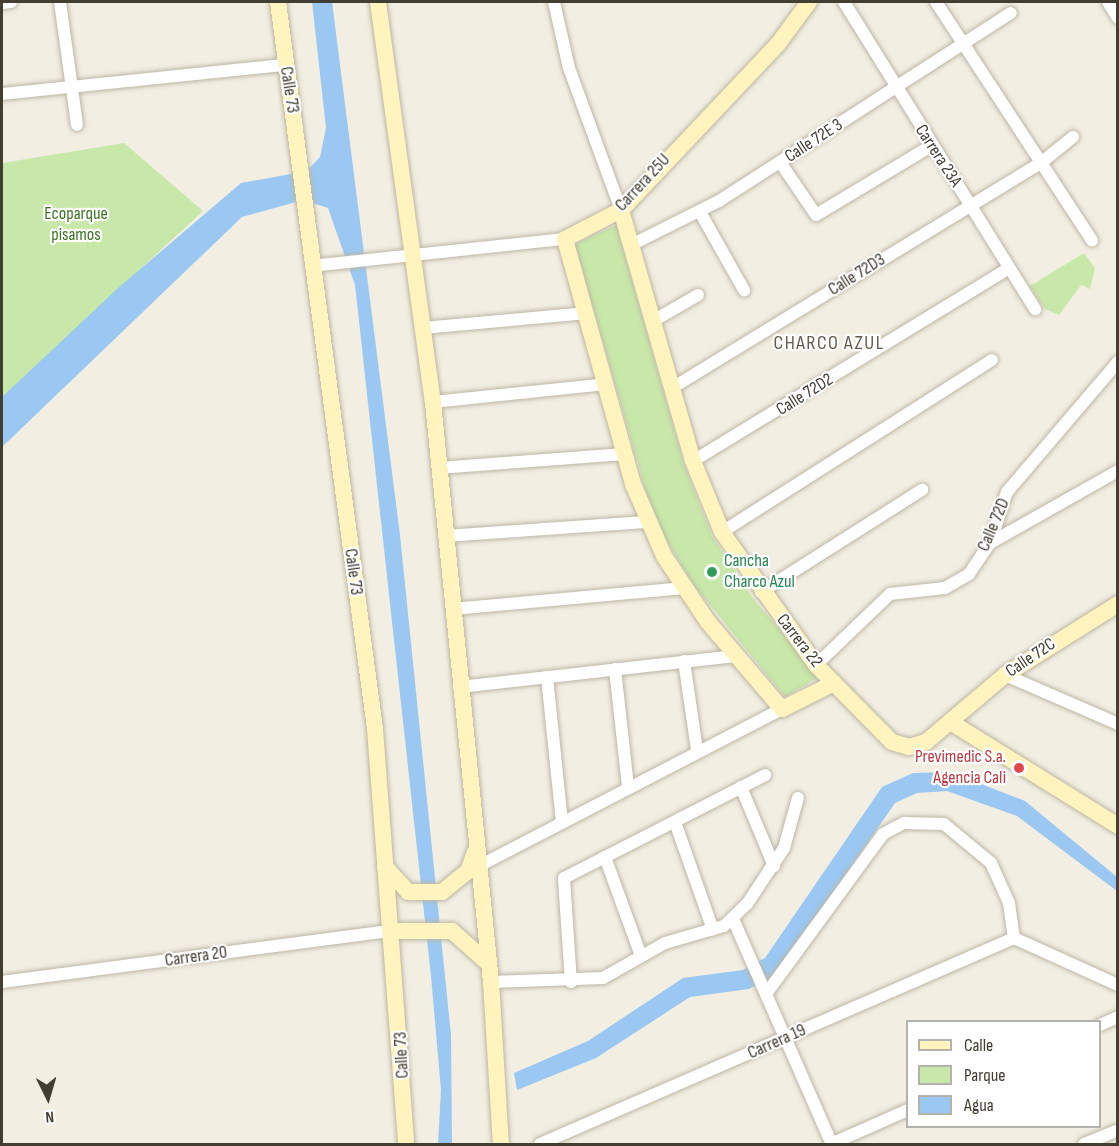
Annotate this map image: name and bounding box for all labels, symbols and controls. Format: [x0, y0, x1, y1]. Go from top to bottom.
street label: Calle 73 [275, 65, 303, 115]
street label: Calle 72E 3 [781, 114, 847, 168]
street label: Carrera 23A [910, 121, 966, 191]
street label: Carrera 25U [611, 150, 675, 216]
park label: Ecoparque pisamos [44, 204, 108, 246]
street label: Calle 72D3 [825, 249, 889, 301]
district label: CHARCO AZUL [773, 331, 885, 355]
street label: Calle 72D2 [773, 369, 837, 421]
street label: Calle 72D [973, 495, 1015, 555]
street label: Calle 73 [339, 547, 367, 597]
place label: Cancha Charco Azul [724, 551, 795, 594]
marker: Cancha Charco Azul [705, 565, 719, 579]
street label: Carrera 22 [771, 610, 827, 672]
street label: Calle 72C [1002, 634, 1060, 682]
place label: Previmedic S.a. Agencia Cali [915, 747, 1006, 789]
marker: Previmedic S.a. Agencia Cali [1010, 759, 1028, 777]
street label: Carrera 20 [163, 942, 229, 972]
street label: Carrera 19 [744, 1020, 810, 1064]
legend [906, 1020, 1101, 1128]
street label: Calle 73 [390, 1031, 414, 1079]
text: Calle [964, 1035, 993, 1056]
text: Parque [964, 1065, 1005, 1086]
north arrow [18, 1068, 78, 1128]
text: Agua [964, 1095, 994, 1116]
text: N [45, 1107, 55, 1126]

